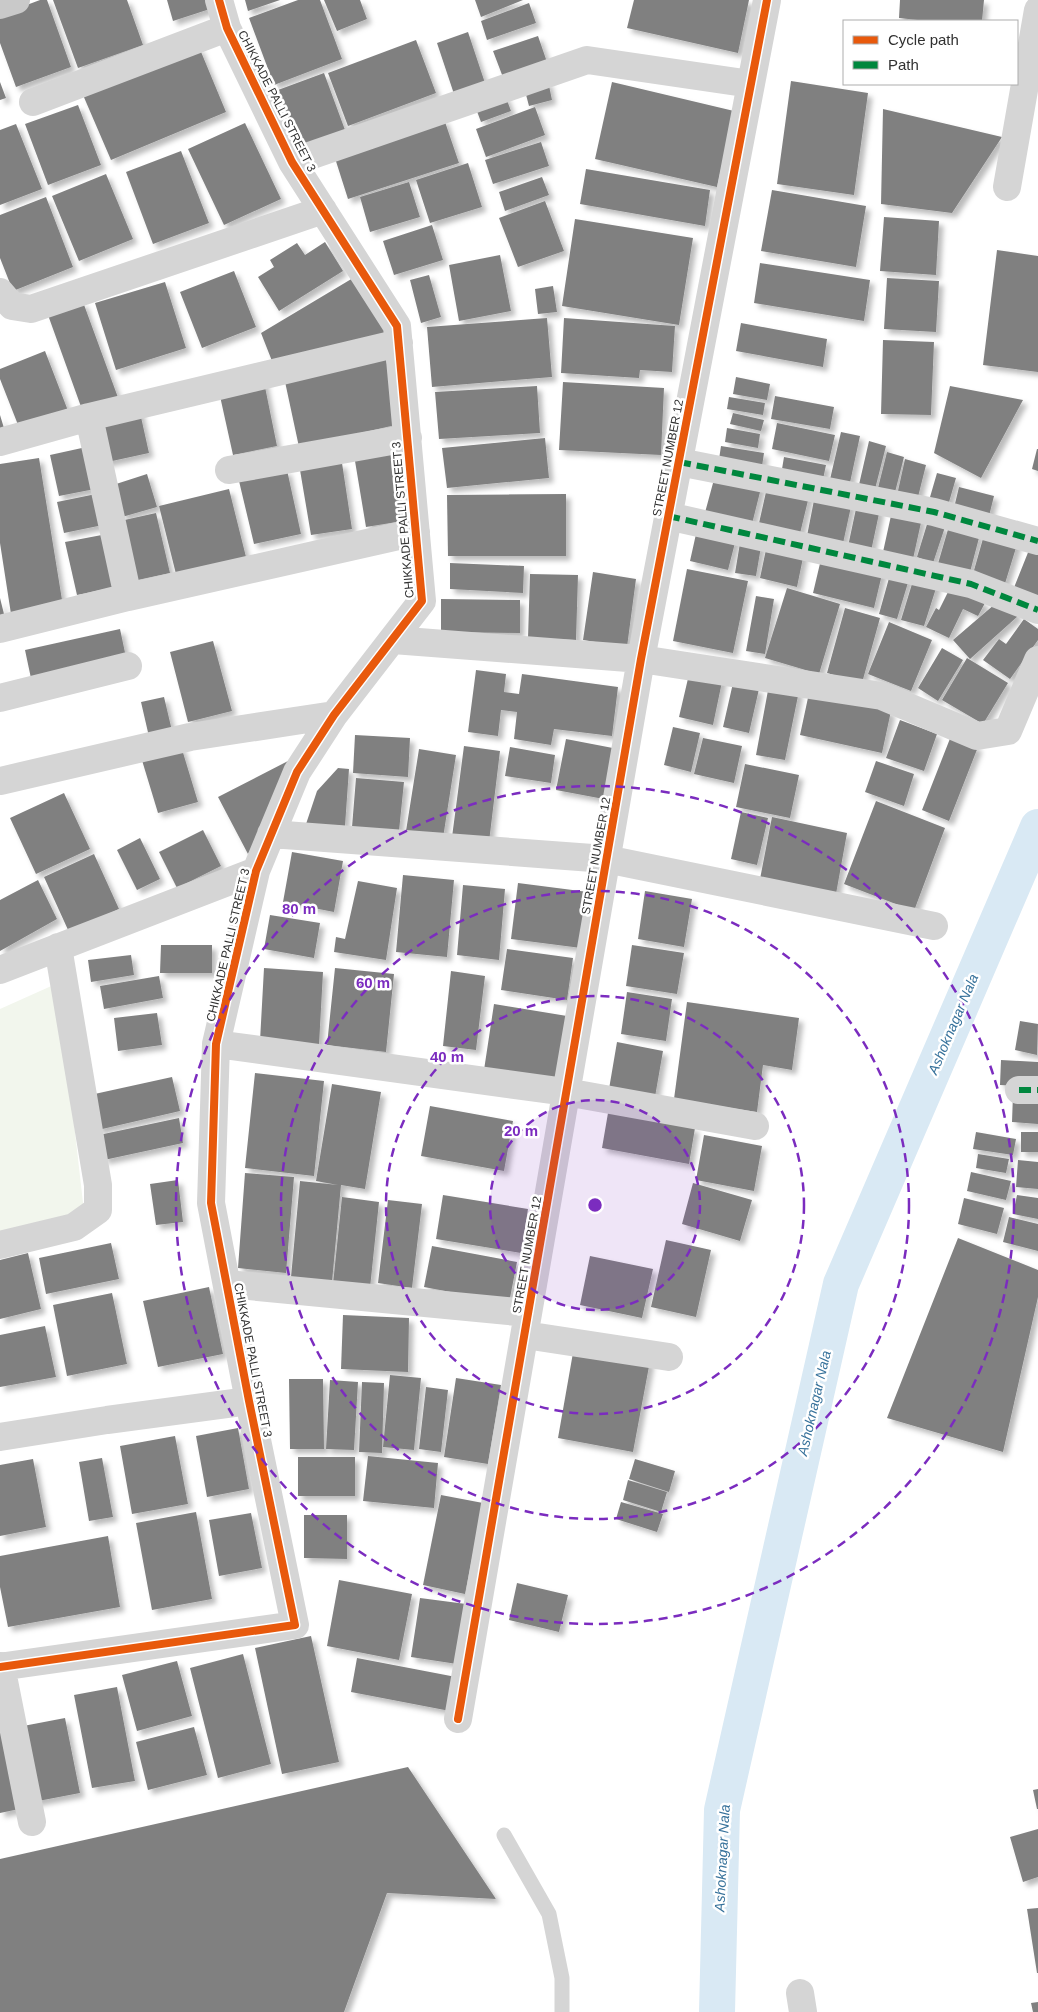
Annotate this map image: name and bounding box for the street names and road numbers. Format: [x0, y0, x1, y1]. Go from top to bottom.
street label: CHIKKADE PALLI STREET 3 [235, 28, 319, 174]
street label: STREET NUMBER 12 [650, 398, 686, 518]
street label: CHIKKADE PALLI STREET 3 [389, 441, 417, 599]
street label: STREET NUMBER 12 [579, 796, 613, 916]
street label: CHIKKADE PALLI STREET 3 [204, 867, 253, 1023]
street label: STREET NUMBER 12 [510, 1195, 544, 1315]
street label: CHIKKADE PALLI STREET 3 [231, 1282, 275, 1439]

